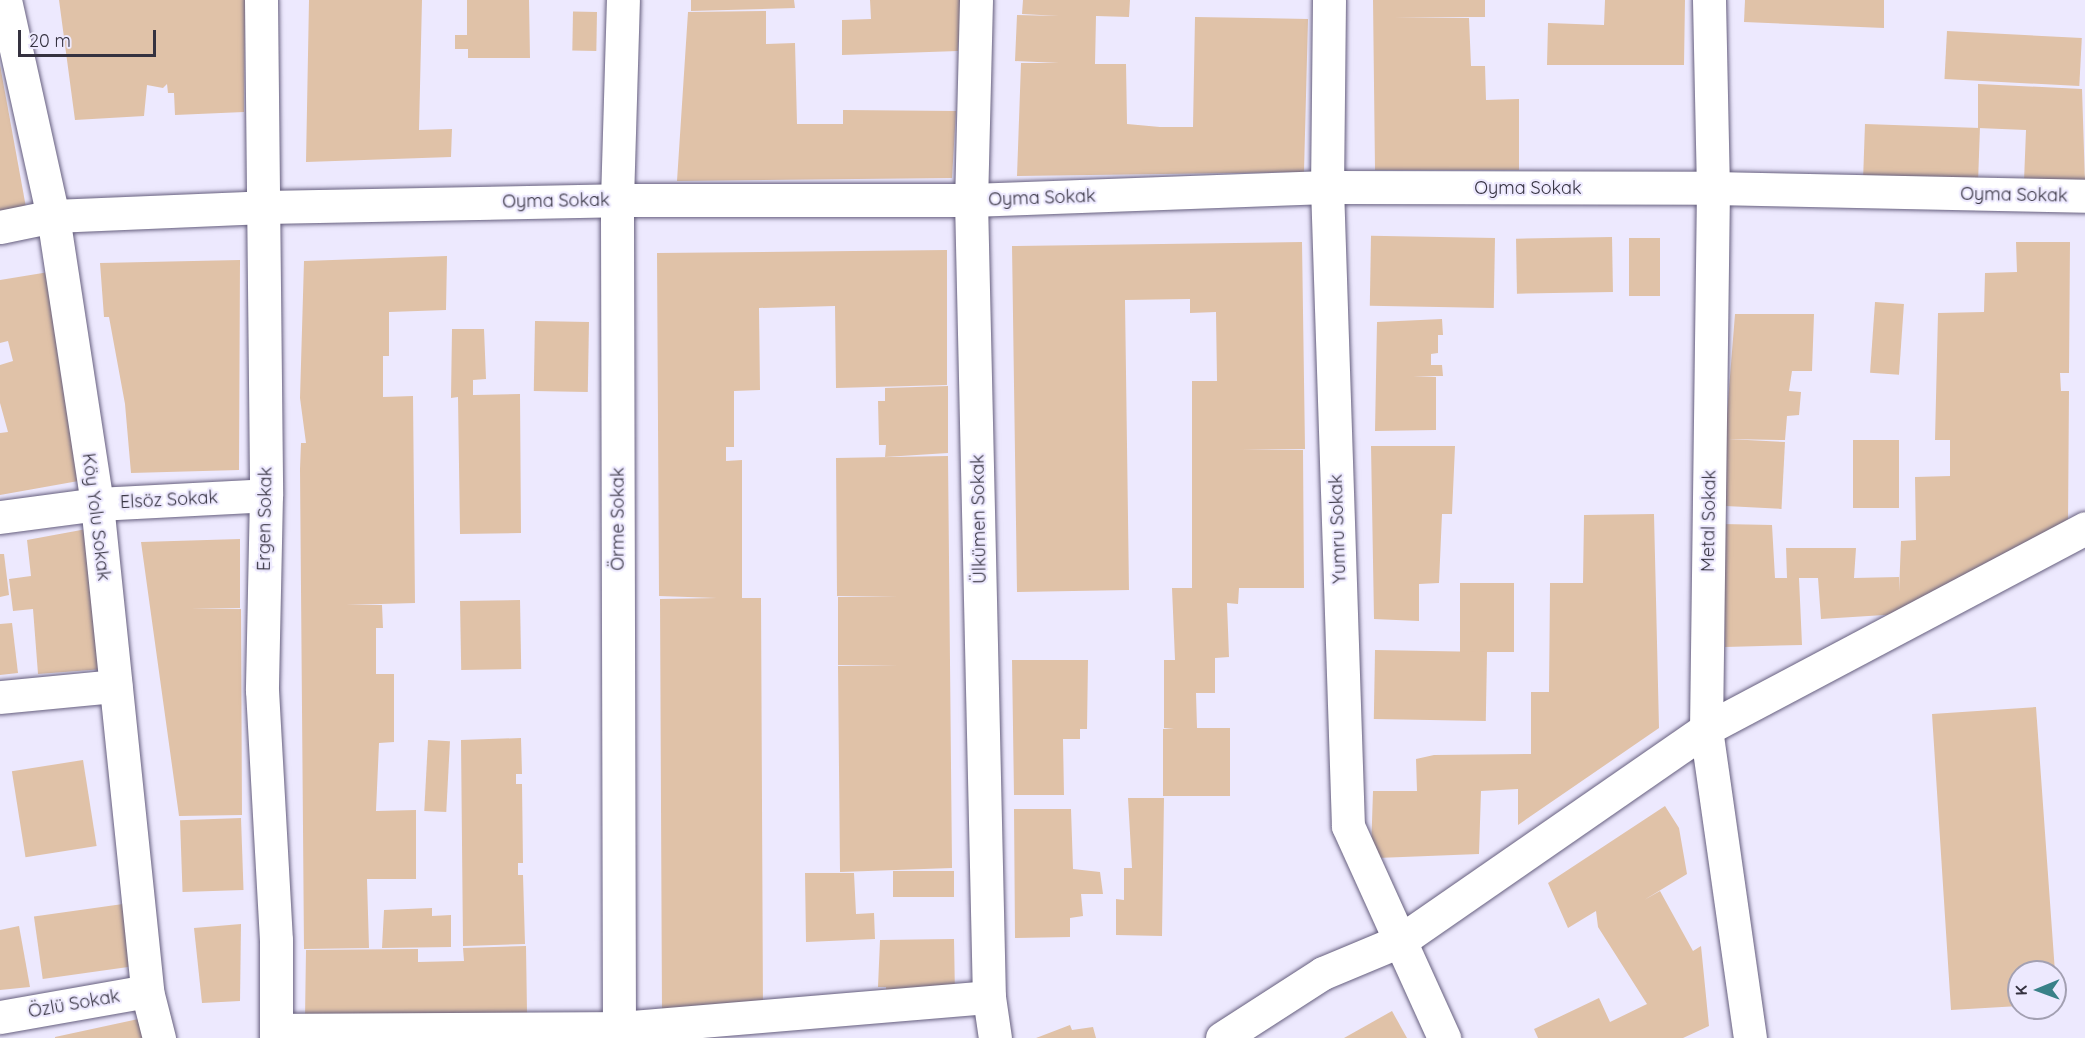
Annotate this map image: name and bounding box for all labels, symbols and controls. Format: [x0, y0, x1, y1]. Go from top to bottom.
scale bar [21, 18, 159, 56]
text: 20 m [29, 29, 71, 52]
street label: Oyma Sokak [1474, 177, 1582, 199]
street label: Oyma Sokak [1960, 183, 2068, 207]
street label: Oyma Sokak [988, 185, 1096, 211]
street label: Oyma Sokak [502, 189, 610, 213]
street label: Köy Yolu Sokak [77, 452, 115, 582]
street label: Ülkümen Sokak [967, 454, 991, 584]
street label: Ergen Sokak [253, 467, 277, 571]
street label: Örme Sokak [607, 467, 629, 571]
street label: Metal Sokak [1697, 470, 1721, 572]
street label: Yumru Sokak [1325, 474, 1351, 584]
street label: Elsöz Sokak [119, 487, 219, 513]
north arrow [2007, 960, 2067, 1020]
street label: Özlü Sokak [26, 985, 122, 1023]
text: K [2011, 985, 2031, 996]

